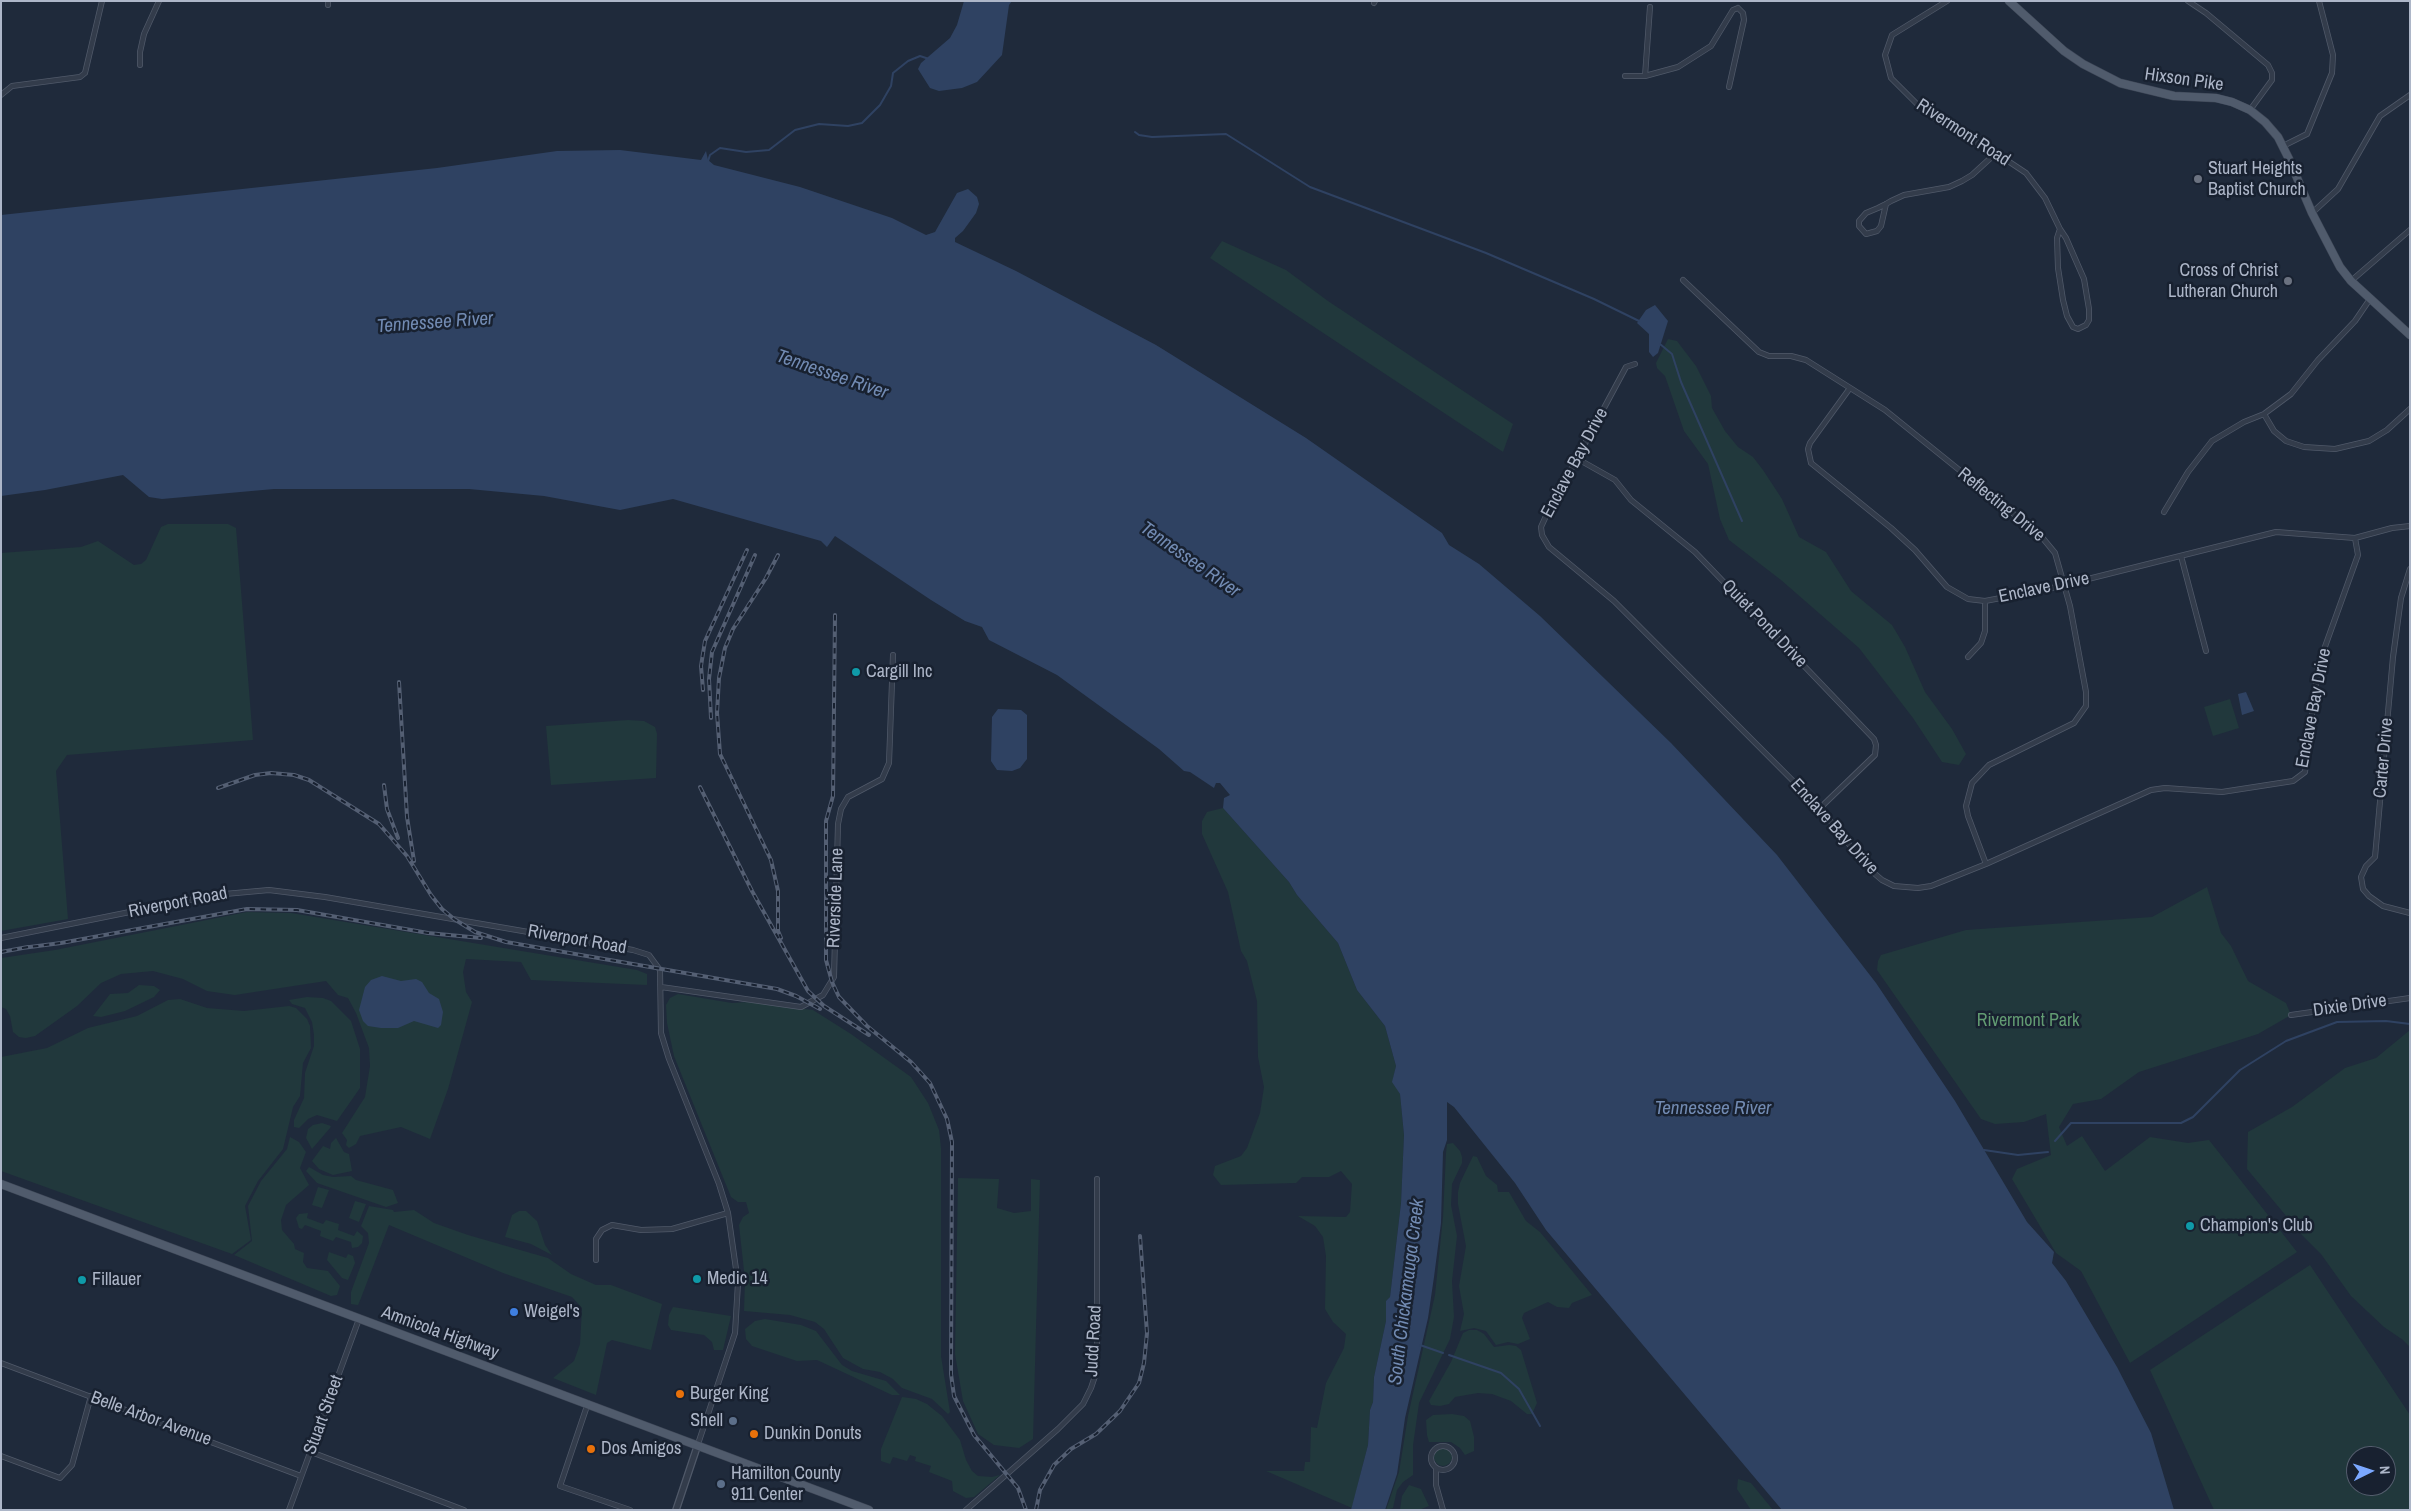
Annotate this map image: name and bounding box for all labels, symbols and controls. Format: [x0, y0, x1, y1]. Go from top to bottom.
street label: Hixson Pike [2143, 64, 2225, 96]
street label: Rivermont Road [1912, 95, 2014, 171]
place label: Stuart Heights Baptist Church [2208, 158, 2306, 200]
marker: Stuart Heights Baptist Church [2192, 173, 2204, 185]
place label: Cross of Christ Lutheran Church [2168, 260, 2278, 302]
marker: Cross of Christ Lutheran Church [2282, 275, 2294, 287]
water label: Tennessee River [376, 308, 494, 338]
water label: Tennessee River [773, 345, 891, 405]
street label: Enclave Bay Drive [1537, 404, 1613, 522]
street label: Reflecting Drive [1953, 463, 2049, 547]
water label: Tennessee River [1136, 517, 1244, 603]
street label: Enclave Drive [1997, 568, 2091, 608]
street label: Quiet Pond Drive [1717, 575, 1811, 673]
street label: Enclave Bay Drive [2292, 646, 2336, 770]
place label: Cargill Inc [866, 661, 932, 683]
marker: Cargill Inc [850, 666, 862, 678]
street label: Carter Drive [2370, 717, 2398, 799]
street label: Enclave Bay Drive [1785, 775, 1883, 879]
street label: Riverside Lane [823, 848, 849, 948]
street label: Riverport Road [127, 883, 229, 923]
street label: Riverport Road [526, 921, 628, 959]
street label: Dixie Drive [2312, 990, 2388, 1022]
park label: Rivermont Park [1977, 1010, 2079, 1032]
water label: Tennessee River [1655, 1098, 1771, 1120]
water label: South Chickamauga Creek [1384, 1198, 1430, 1386]
place label: Champion's Club [2200, 1215, 2313, 1237]
marker: Champion's Club [2184, 1220, 2196, 1232]
place label: Medic 14 [707, 1268, 768, 1290]
place label: Fillauer [92, 1269, 141, 1291]
marker: Medic 14 [691, 1273, 703, 1285]
marker: Fillauer [76, 1274, 88, 1286]
place label: Weigel's [524, 1301, 580, 1323]
street label: Amnicola Highway [378, 1302, 502, 1364]
street label: Judd Road [1081, 1305, 1107, 1377]
marker: Weigel's [508, 1306, 520, 1318]
street label: Stuart Street [300, 1372, 348, 1458]
place label: Burger King [690, 1383, 769, 1405]
street label: Belle Arbor Avenue [88, 1387, 214, 1451]
marker: Burger King [674, 1388, 686, 1400]
place label: Shell [690, 1410, 723, 1432]
marker: Shell [727, 1415, 739, 1427]
place label: Dunkin Donuts [764, 1423, 862, 1445]
marker: Dunkin Donuts [748, 1428, 760, 1440]
place label: Dos Amigos [601, 1438, 681, 1460]
marker: Dos Amigos [585, 1443, 597, 1455]
north arrow [2346, 1446, 2396, 1496]
place label: Hamilton County 911 Center [731, 1463, 841, 1506]
text: N [2376, 1465, 2394, 1475]
marker: Hamilton County 911 Center [715, 1478, 727, 1490]

